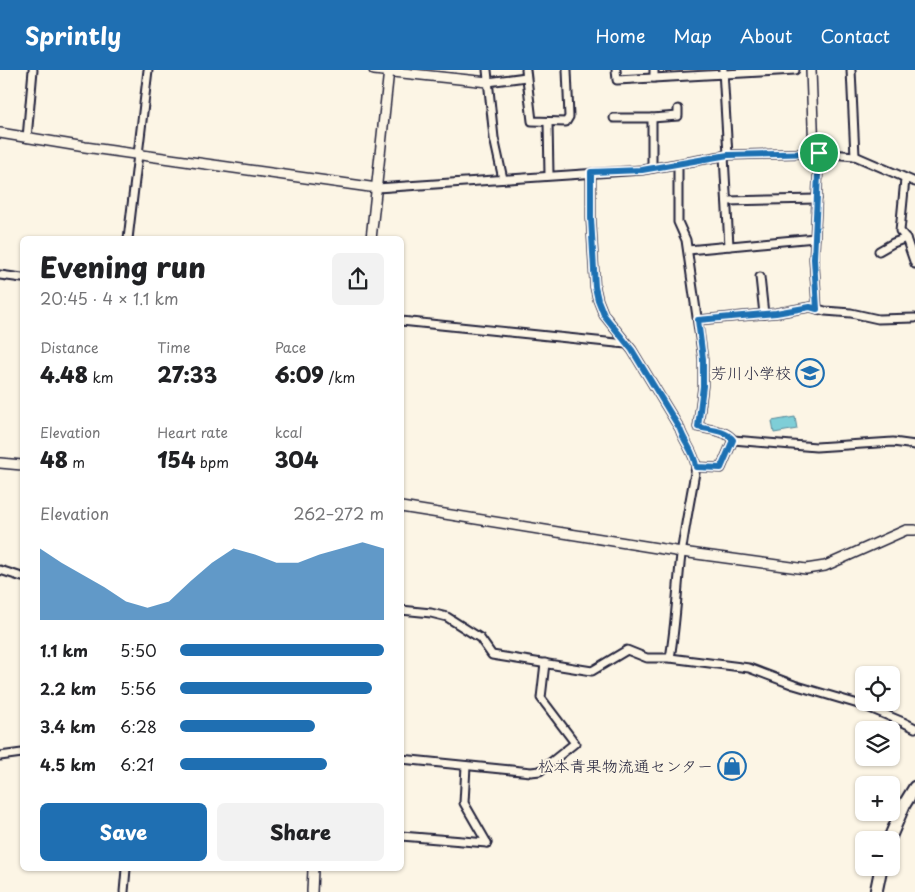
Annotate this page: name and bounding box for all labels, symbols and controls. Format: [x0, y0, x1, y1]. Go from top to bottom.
text: Sprintly [25, 17, 121, 53]
text: Home [595, 22, 645, 49]
text: Map [673, 22, 712, 49]
text: About [740, 22, 792, 49]
text: Contact [820, 22, 890, 49]
pin [798, 132, 840, 174]
icon: arrive [805, 139, 833, 167]
text: Evening run [40, 245, 206, 288]
button: share [332, 253, 384, 305]
text: 20:45 · 4 × 1.1 km [40, 286, 179, 310]
text: Distance [40, 337, 99, 358]
text: Time [157, 337, 190, 358]
text: Pace [275, 337, 306, 358]
text: 4.48 [40, 358, 88, 390]
text: 27:33 [157, 358, 217, 390]
text: 6:09 [275, 358, 324, 390]
school or university icon: 芳川小学校 [795, 358, 825, 388]
place label: 芳川小学校 [711, 360, 791, 384]
text: km [88, 367, 113, 388]
text: /km [324, 367, 355, 388]
text: Elevation [40, 422, 100, 443]
text: Heart rate [157, 422, 228, 443]
text: kcal [275, 422, 303, 443]
text: 48 [40, 443, 68, 475]
text: 154 [157, 443, 195, 475]
text: 304 [275, 443, 318, 475]
text: m [68, 452, 85, 473]
text: bpm [195, 452, 229, 473]
text: Elevation [40, 501, 109, 525]
text: 262–272 m [293, 501, 384, 525]
text: 1.1 km [40, 638, 88, 662]
text: 5:50 [120, 638, 157, 662]
map controls [855, 666, 900, 876]
button: locate [855, 666, 900, 711]
text: 2.2 km [40, 676, 96, 700]
text: 5:56 [120, 676, 156, 700]
text: 3.4 km [40, 714, 96, 738]
text: 6:28 [120, 714, 157, 738]
button: layers [855, 721, 900, 766]
shop icon: 松本青果物流通センター [717, 751, 747, 781]
text: 4.5 km [40, 752, 96, 776]
text: 6:21 [120, 752, 154, 776]
place label: 松本青果物流通センター [538, 753, 713, 777]
button: + [855, 776, 900, 821]
button: Save [40, 803, 207, 861]
button: Share [217, 803, 384, 861]
button: − [855, 831, 900, 876]

